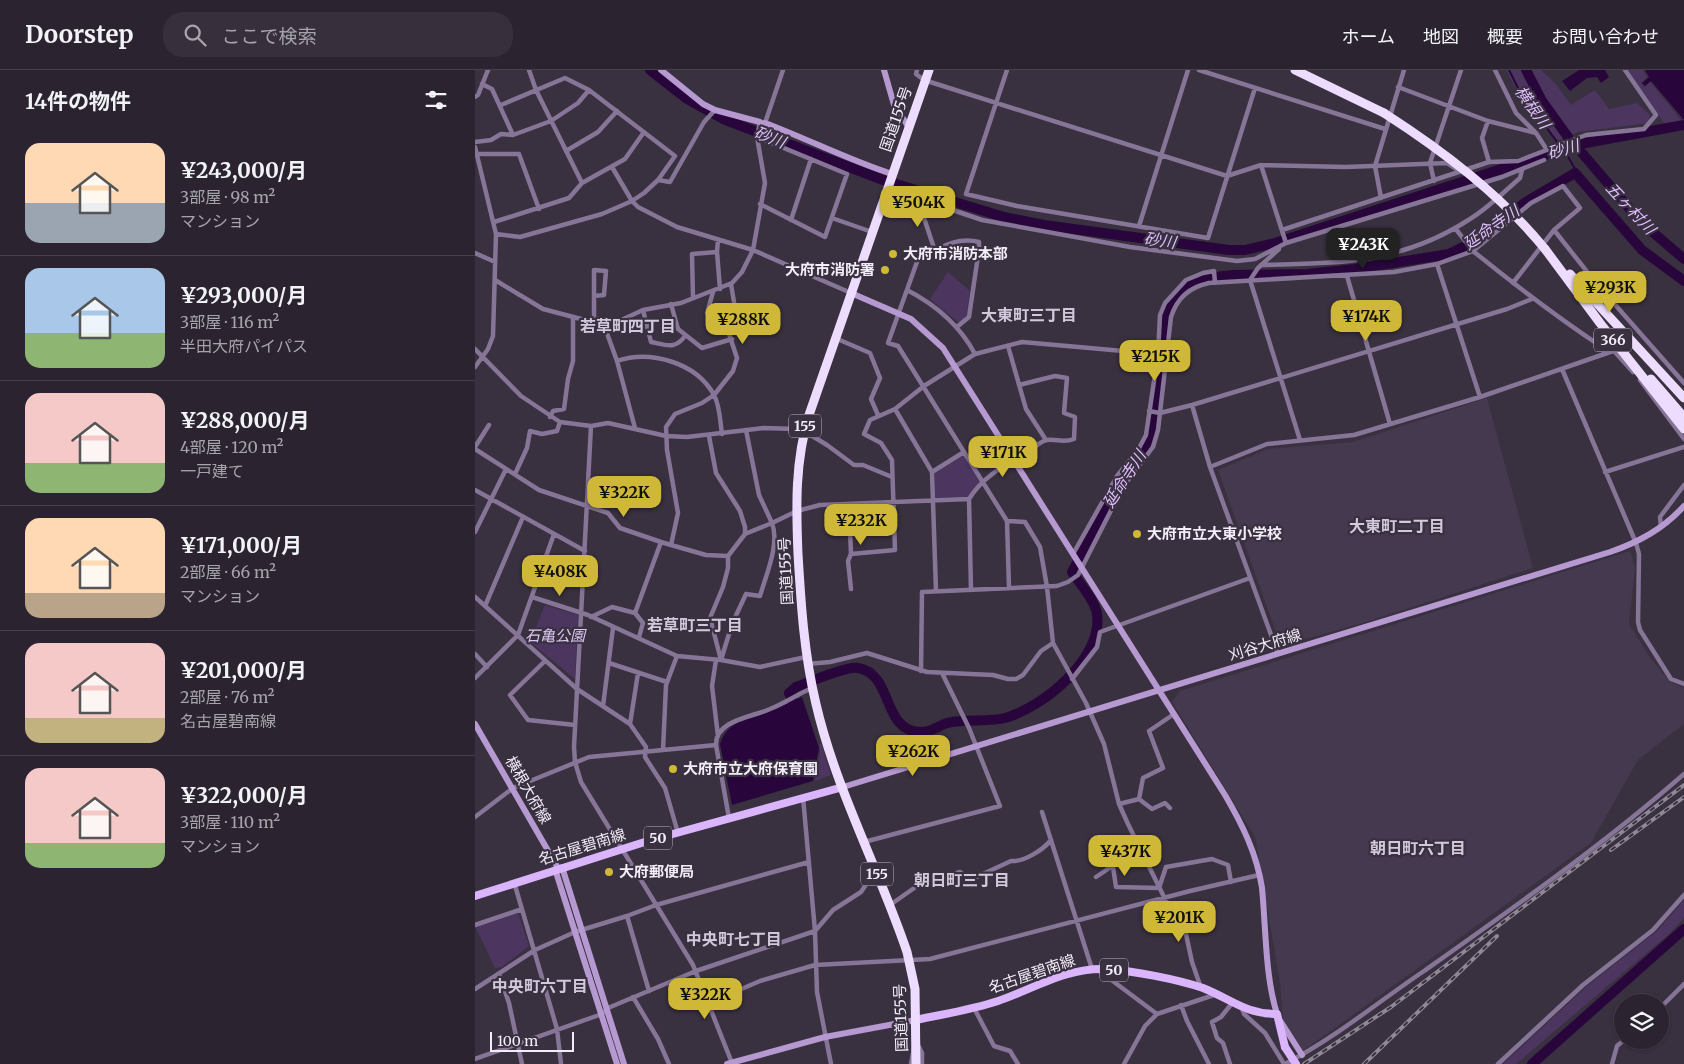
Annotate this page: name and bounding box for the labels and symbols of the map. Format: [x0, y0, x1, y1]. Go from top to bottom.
water label: 横根川 [1511, 82, 1556, 134]
street label: 国道155号 [875, 84, 916, 154]
water label: 砂川 [751, 122, 790, 153]
water label: 砂川 [1545, 134, 1583, 163]
water label: 五ヶ村川 [1602, 178, 1661, 240]
pin: ¥504K [883, 186, 953, 228]
water label: 延命寺川 [1459, 199, 1525, 254]
water label: 砂川 [1143, 228, 1179, 252]
pin: ¥243K [1328, 228, 1398, 270]
place label: 大府市消防本部 [903, 244, 1008, 263]
marker: 大府市消防本部 [887, 248, 899, 260]
place label: 大府市消防署 [785, 260, 875, 279]
marker: 大府市消防署 [879, 264, 891, 276]
pin: ¥293K [1575, 270, 1645, 313]
pin: ¥174K [1331, 300, 1401, 342]
pin: ¥288K [708, 302, 778, 345]
district label: 大東町三丁目 [981, 305, 1077, 325]
district label: 若草町四丁目 [580, 316, 676, 336]
road number: 366 [1594, 328, 1632, 352]
pin: ¥215K [1120, 340, 1190, 382]
road number: 155 [789, 414, 821, 438]
pin: ¥171K [968, 436, 1038, 478]
water label: 延命寺川 [1098, 445, 1151, 511]
pin: ¥322K [589, 476, 659, 518]
pin: ¥232K [826, 504, 896, 546]
district label: 大東町二丁目 [1349, 516, 1445, 536]
place label: 大府市立大東小学校 [1147, 524, 1282, 543]
marker: 大府市立大東小学校 [1131, 528, 1143, 540]
street label: 国道155号 [774, 537, 797, 605]
pin: ¥408K [525, 554, 595, 597]
district label: 若草町三丁目 [647, 615, 743, 635]
street label: 刈谷大府線 [1226, 624, 1304, 665]
park label: 石亀公園 [525, 626, 587, 645]
pin: ¥262K [878, 734, 948, 777]
street label: 横根大府線 [501, 753, 555, 827]
place label: 大府市立大府保育園 [683, 759, 818, 778]
marker: 大府市立大府保育園 [667, 763, 679, 775]
street label: 名古屋碧南線 [536, 824, 628, 869]
road number: 50 [644, 826, 672, 850]
pin: ¥437K [1090, 834, 1160, 877]
district label: 朝日町六丁目 [1370, 838, 1466, 858]
place label: 大府郵便局 [619, 862, 694, 881]
road number: 155 [861, 862, 893, 886]
marker: 大府郵便局 [603, 866, 615, 878]
district label: 朝日町三丁目 [914, 870, 1010, 890]
pin: ¥201K [1144, 900, 1214, 943]
district label: 中央町七丁目 [686, 929, 782, 949]
street label: 名古屋碧南線 [986, 950, 1077, 997]
road number: 50 [1100, 958, 1128, 982]
district label: 中央町六丁目 [492, 976, 588, 996]
pin: ¥322K [670, 978, 740, 1020]
street label: 国道155号 [890, 984, 911, 1052]
scale bar [490, 1029, 574, 1052]

